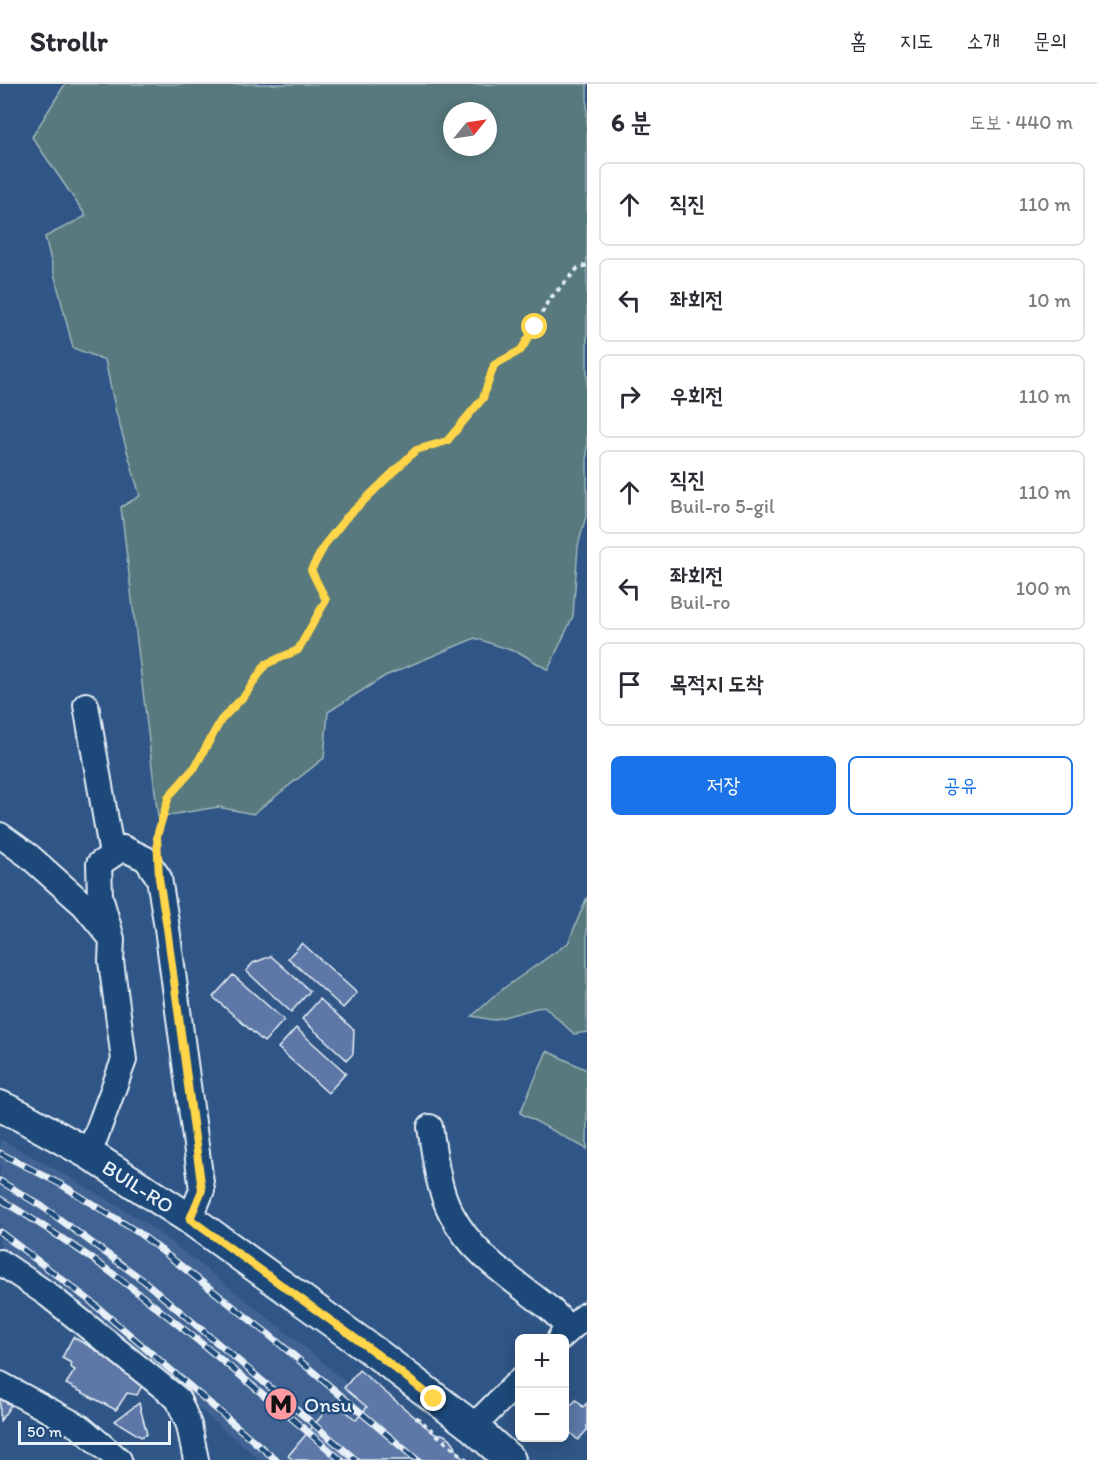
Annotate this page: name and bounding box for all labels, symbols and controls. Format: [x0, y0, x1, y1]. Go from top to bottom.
text: Strollr [30, 24, 108, 58]
text: 홈 [850, 28, 867, 53]
text: 지도 [900, 28, 933, 53]
text: 소개 [966, 28, 1000, 53]
text: 문의 [1033, 28, 1067, 53]
north arrow [443, 102, 497, 156]
text: 6 분 [611, 106, 652, 138]
text: 도보 · 440 m [969, 110, 1073, 134]
icon: ahead [613, 188, 646, 221]
text: 직진 [670, 190, 705, 217]
text: 110 m [1019, 192, 1071, 216]
icon: left [613, 284, 646, 317]
text: 좌회전 [670, 286, 723, 313]
text: 10 m [1028, 288, 1071, 312]
route start [521, 313, 547, 339]
icon: right [613, 380, 646, 413]
text: 우회전 [670, 382, 723, 409]
text: 110 m [1019, 384, 1071, 408]
text: 직진 [670, 466, 705, 493]
icon: ahead [613, 476, 646, 509]
text: 110 m [1019, 480, 1071, 504]
text: Buil-ro 5-gil [670, 494, 775, 518]
text: 좌회전 [670, 562, 723, 589]
icon: left [613, 572, 646, 605]
text: 100 m [1016, 576, 1071, 600]
text: Buil-ro [670, 590, 730, 614]
icon: arrive [613, 668, 646, 701]
text: 목적지 도착 [670, 670, 763, 697]
button: 저장 [611, 756, 836, 815]
button: 공유 [848, 756, 1073, 815]
street label: BUIL-RO [98, 1154, 179, 1218]
map controls [515, 1334, 569, 1442]
button: + [515, 1334, 569, 1388]
route end [420, 1385, 446, 1411]
metro station icon: Onsu [263, 1386, 299, 1422]
button: − [515, 1388, 569, 1442]
place label: Onsu [304, 1392, 352, 1417]
scale bar [18, 1418, 171, 1446]
text: 50 m [27, 1422, 62, 1441]

